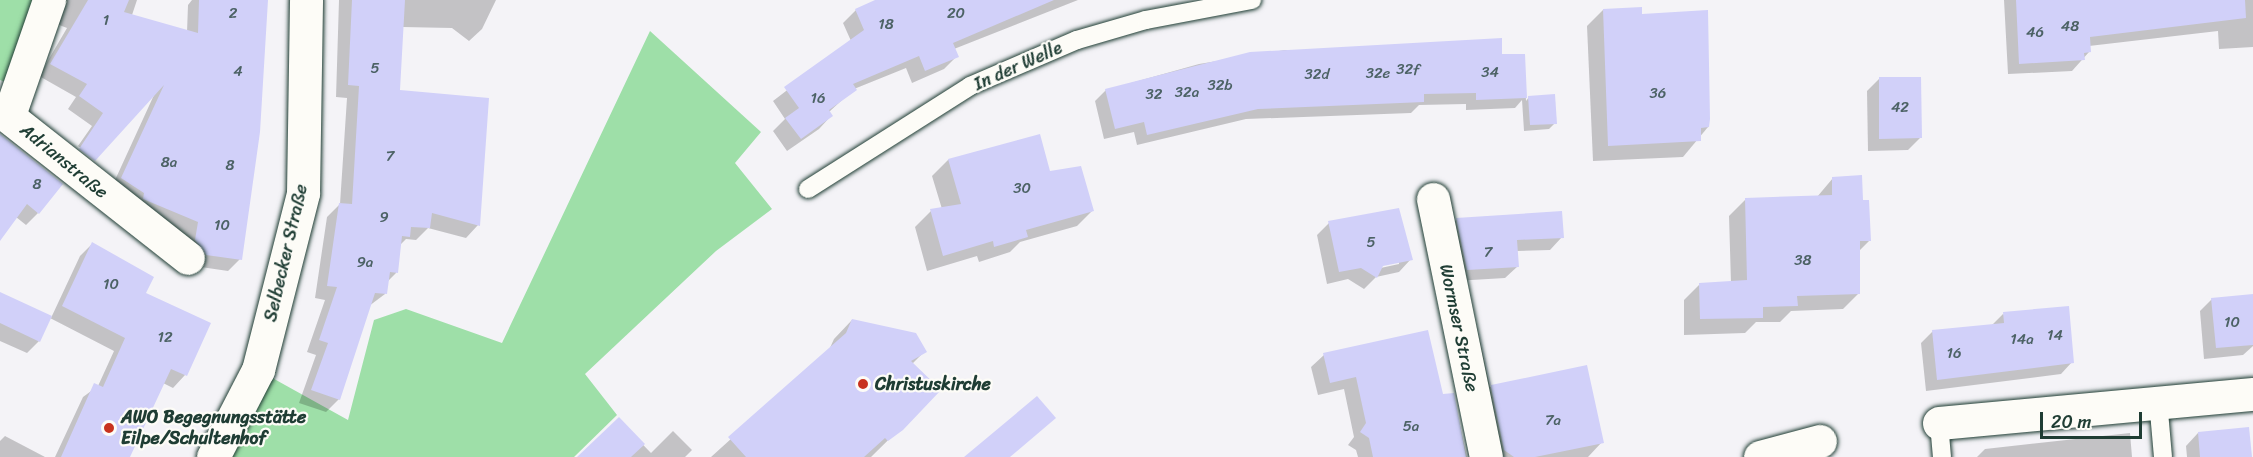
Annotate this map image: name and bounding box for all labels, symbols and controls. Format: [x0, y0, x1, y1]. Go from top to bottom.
house number: 2 [229, 5, 237, 23]
house number: 20 [947, 5, 965, 23]
house number: 1 [103, 12, 109, 30]
house number: 18 [878, 16, 894, 34]
house number: 48 [2061, 18, 2079, 36]
house number: 46 [2026, 24, 2044, 42]
street label: In der Welle [970, 37, 1066, 95]
house number: 5 [370, 60, 380, 78]
house number: 32f [1396, 61, 1420, 79]
house number: 4 [233, 63, 243, 81]
house number: 34 [1481, 64, 1499, 82]
house number: 32e [1366, 65, 1390, 83]
house number: 32d [1305, 66, 1329, 84]
house number: 32b [1207, 77, 1233, 95]
house number: 32a [1175, 84, 1199, 102]
house number: 36 [1650, 85, 1666, 103]
house number: 32 [1146, 86, 1162, 104]
house number: 16 [811, 90, 825, 108]
house number: 42 [1891, 99, 1909, 117]
street label: Adrianstraße [16, 119, 112, 203]
house number: 7 [386, 148, 394, 166]
house number: 8a [161, 154, 177, 172]
house number: 8 [225, 157, 235, 175]
house number: 8 [32, 176, 42, 194]
house number: 30 [1013, 180, 1031, 198]
street label: Selbecker Straße [260, 182, 312, 324]
house number: 9 [379, 209, 389, 227]
house number: 10 [214, 217, 230, 235]
house number: 5 [1366, 234, 1376, 252]
house number: 7 [1484, 244, 1492, 262]
house number: 38 [1794, 252, 1812, 270]
house number: 9a [357, 254, 373, 272]
street label: Wormser Straße [1435, 262, 1483, 394]
house number: 10 [103, 276, 119, 294]
house number: 10 [2224, 314, 2240, 332]
house number: 14 [2047, 327, 2063, 345]
house number: 12 [157, 329, 173, 347]
house number: 14a [2010, 331, 2034, 349]
house number: 16 [1947, 345, 1961, 363]
place label: Christuskirche [875, 373, 991, 395]
marker: Christuskirche [856, 377, 870, 391]
scale bar [2043, 400, 2145, 438]
text: 20 m [2051, 406, 2091, 438]
place label: AWO Begegnungsstätte Eilpe/Schultenhof [121, 407, 306, 450]
house number: 7a [1545, 412, 1561, 430]
house number: 5a [1403, 418, 1419, 436]
marker: AWO Begegnungsstätte Eilpe/Schultenhof [102, 421, 116, 435]

